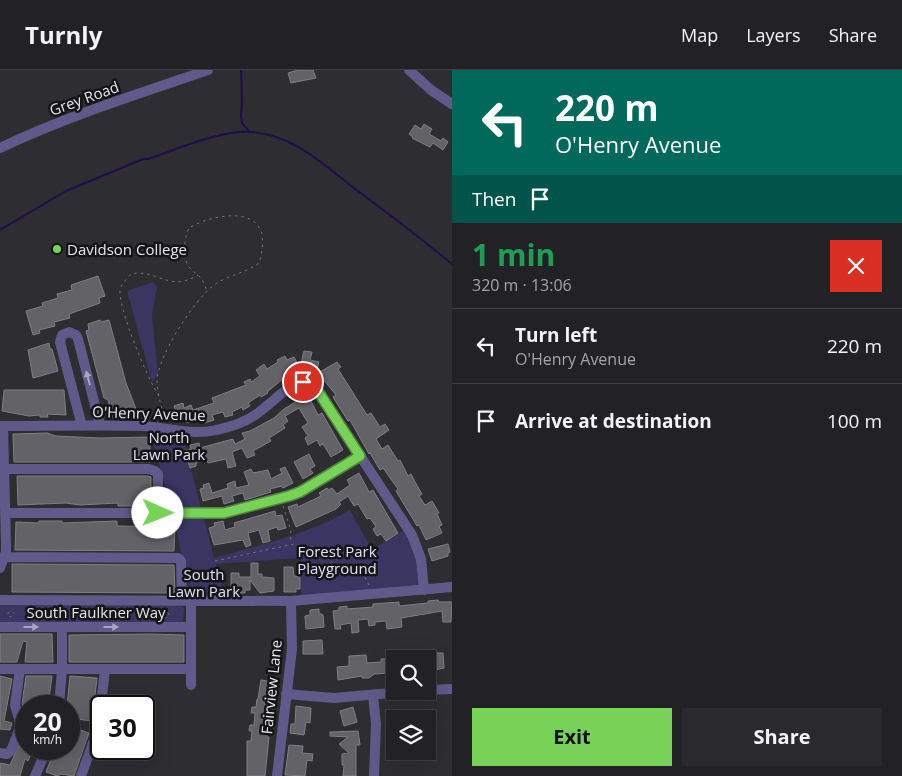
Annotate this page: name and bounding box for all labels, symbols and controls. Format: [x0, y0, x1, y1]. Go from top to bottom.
text: Turnly [25, 18, 102, 51]
text: Map [681, 23, 718, 47]
text: Layers [746, 23, 801, 47]
text: Share [829, 23, 877, 47]
street label: Grey Road [46, 76, 122, 120]
text: 220 m [555, 84, 659, 131]
icon: left [472, 90, 537, 155]
text: O'Henry Avenue [555, 129, 721, 159]
icon: arrive [526, 185, 554, 213]
text: Then [472, 186, 516, 212]
text: 1 min [472, 234, 555, 275]
place label: Davidson College [67, 239, 187, 259]
button: close [830, 240, 882, 292]
marker: Davidson College [51, 243, 63, 255]
text: 320 m · 13:06 [472, 274, 572, 296]
text: Turn left [515, 322, 597, 348]
icon: left [472, 332, 500, 360]
text: 220 m [827, 333, 882, 359]
text: O'Henry Avenue [515, 348, 636, 370]
pin [282, 361, 324, 403]
icon: arrive [289, 368, 317, 396]
one-way arrow [84, 370, 92, 385]
street label: O'Henry Avenue [92, 401, 206, 425]
icon: arrive [472, 407, 500, 435]
text: Arrive at destination [515, 408, 712, 434]
text: 100 m [827, 408, 882, 434]
park label: North Lawn Park [133, 427, 205, 464]
position arrow [131, 486, 183, 538]
park label: Forest Park Playground [297, 541, 377, 578]
park label: South Lawn Park [168, 564, 240, 601]
street label: South Faulkner Way [26, 602, 166, 622]
one-way arrow [23, 623, 39, 631]
one-way arrow [103, 623, 119, 631]
street label: Fairview Lane [256, 639, 286, 735]
map controls [386, 650, 436, 760]
button: search [386, 650, 436, 700]
speed limit sign: 30 [90, 695, 155, 760]
text: 20 [33, 704, 62, 738]
button: Exit [472, 708, 672, 766]
button: Share [682, 708, 882, 766]
button: layers [386, 710, 436, 760]
text: km/h [33, 731, 62, 748]

